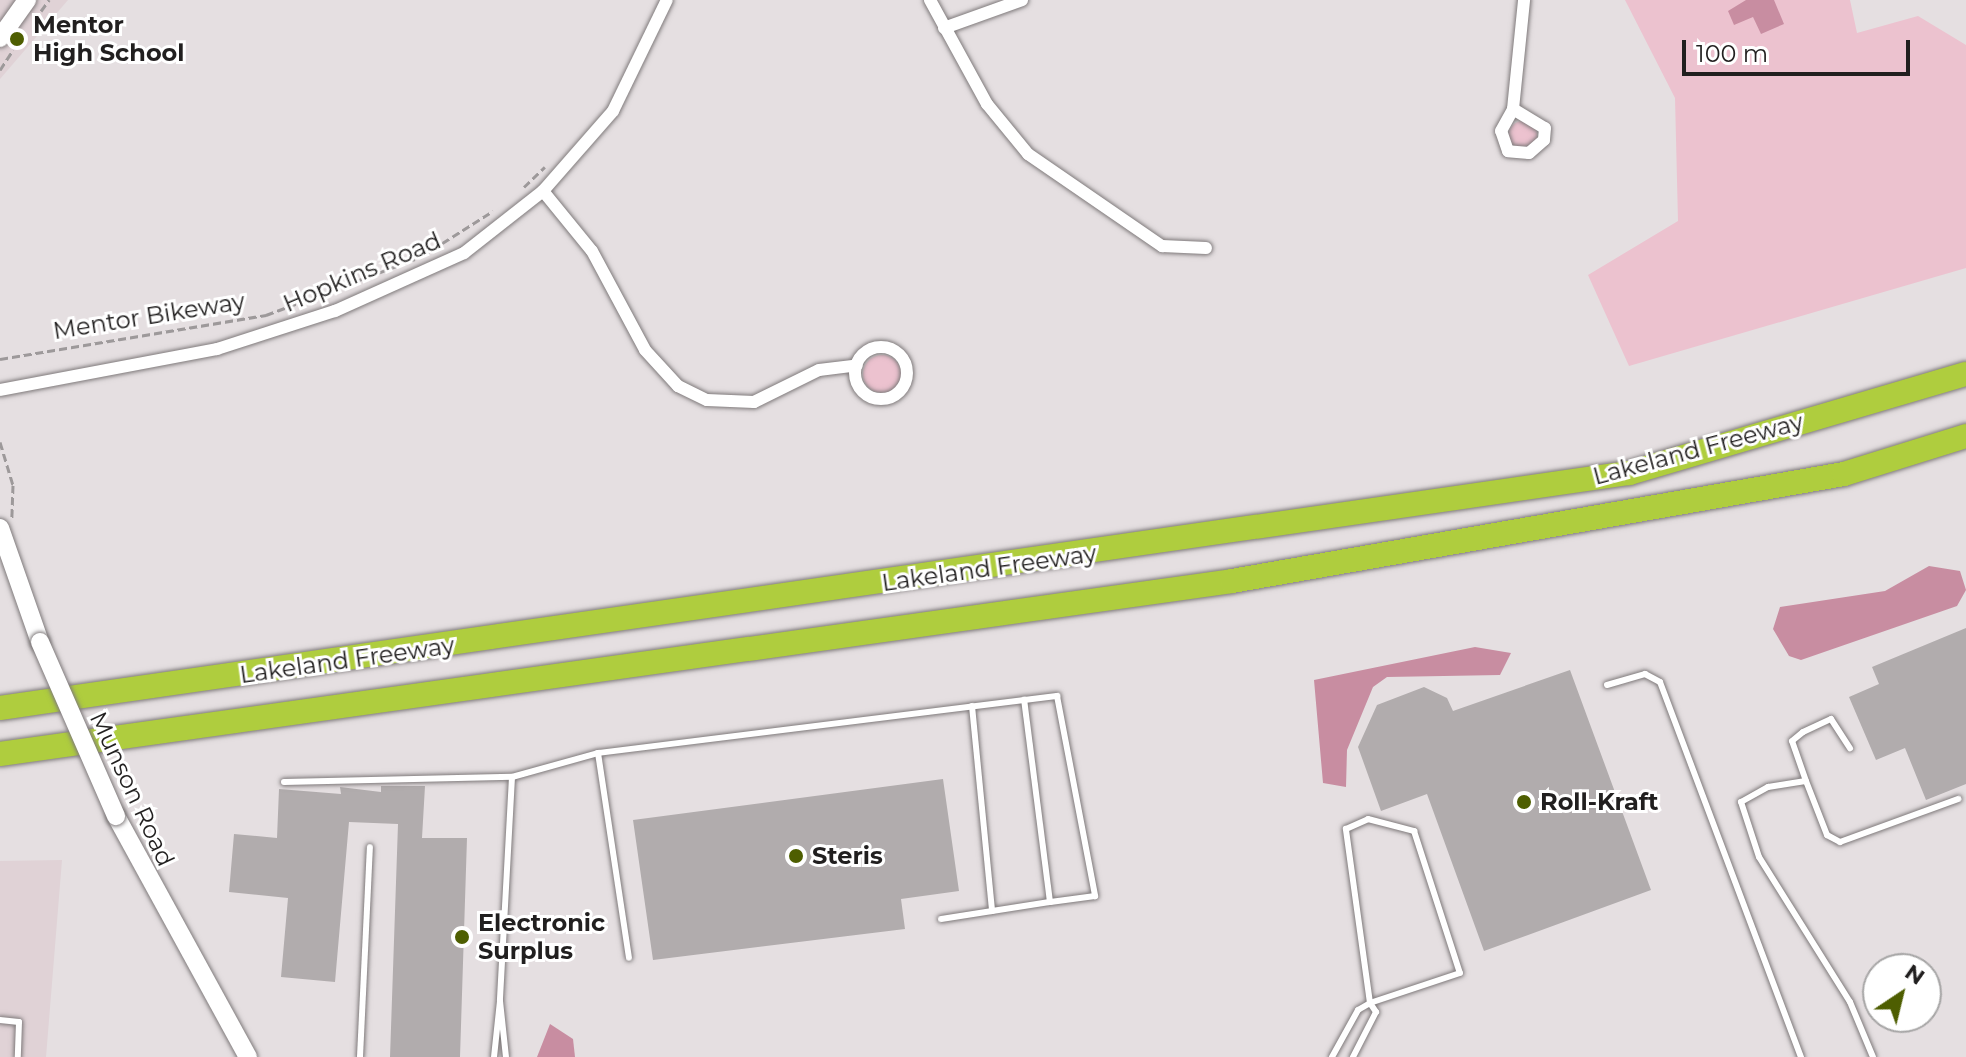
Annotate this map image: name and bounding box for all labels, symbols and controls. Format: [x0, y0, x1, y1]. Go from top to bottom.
place label: Mentor High School [33, 11, 185, 67]
scale bar [1686, 24, 1914, 74]
marker: Mentor High School [8, 30, 26, 48]
text: 100 m [1696, 39, 1768, 68]
street label: Hopkins Road [279, 226, 445, 318]
street label: Mentor Bikeway [51, 287, 247, 345]
street label: Lakeland Freeway [1590, 407, 1806, 491]
street label: Lakeland Freeway [880, 539, 1098, 597]
street label: Lakeland Freeway [238, 631, 456, 689]
street label: Munson Road [84, 707, 180, 871]
place label: Roll-Kraft [1540, 788, 1659, 816]
marker: Roll-Kraft [1515, 793, 1533, 811]
place label: Steris [812, 842, 883, 870]
marker: Steris [787, 847, 805, 865]
place label: Electronic Surplus [478, 909, 605, 965]
marker: Electronic Surplus [453, 928, 471, 946]
north arrow [1862, 953, 1942, 1033]
text: N [1900, 958, 1930, 991]

